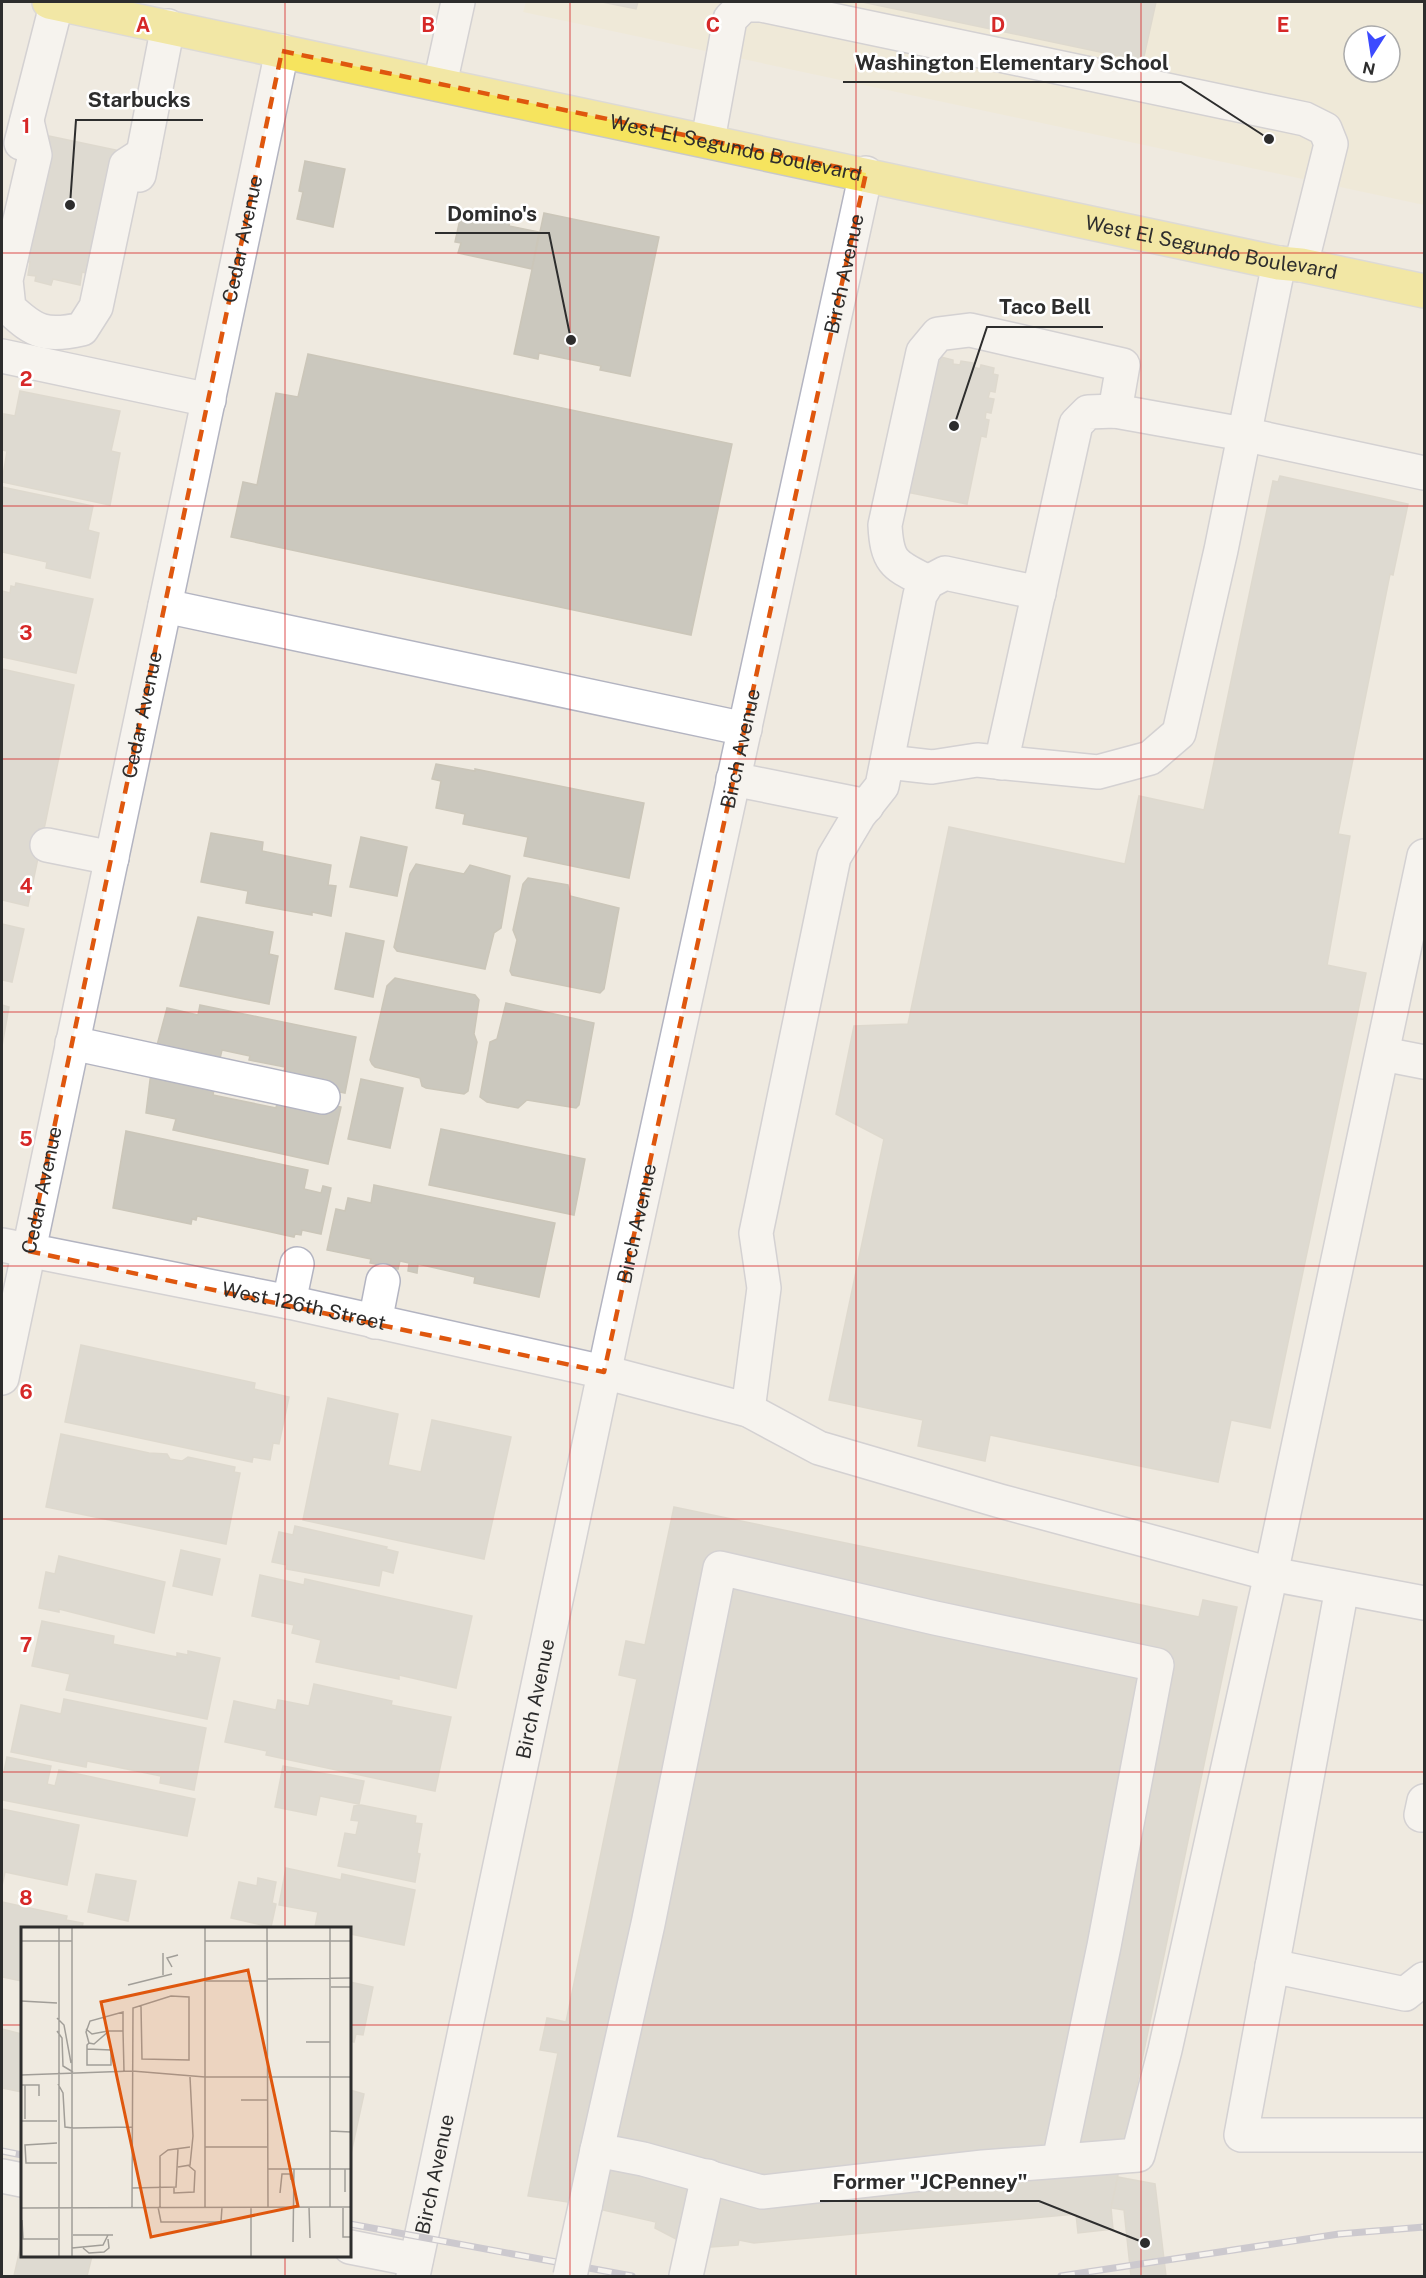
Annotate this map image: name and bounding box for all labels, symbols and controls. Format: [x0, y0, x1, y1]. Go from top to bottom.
text: A [136, 13, 150, 37]
text: B [421, 13, 435, 37]
text: C [706, 13, 720, 37]
text: D [991, 13, 1005, 37]
text: E [1277, 13, 1289, 37]
north arrow [1342, 24, 1402, 84]
callout: Washington Elementary School [843, 43, 1181, 82]
text: Washington Elementary School [855, 50, 1169, 75]
text: N [1361, 58, 1377, 79]
callout: Starbucks [76, 81, 203, 120]
text: Starbucks [88, 87, 190, 112]
street label: West El Segundo Boulevard [608, 109, 864, 186]
text: 1 [22, 114, 30, 138]
street label: Cedar Avenue [217, 173, 267, 305]
callout: Domino's [435, 194, 549, 233]
text: Domino's [447, 201, 537, 226]
street label: West El Segundo Boulevard [1083, 210, 1340, 284]
street label: Birch Avenue [819, 212, 869, 336]
callout: Taco Bell [987, 288, 1103, 327]
text: Taco Bell [999, 294, 1091, 319]
text: 2 [20, 367, 32, 391]
text: 3 [19, 621, 33, 645]
street label: Cedar Avenue [117, 649, 167, 780]
street label: Birch Avenue [716, 686, 765, 811]
text: 4 [19, 874, 33, 898]
street label: Cedar Avenue [17, 1124, 67, 1256]
text: 5 [19, 1127, 33, 1151]
street label: Birch Avenue [612, 1161, 661, 1286]
street label: West 126th Street [220, 1277, 388, 1335]
text: 6 [19, 1380, 33, 1404]
text: 7 [20, 1633, 32, 1657]
street label: Birch Avenue [511, 1637, 560, 1761]
text: 8 [19, 1886, 33, 1910]
inset map [21, 1927, 351, 2257]
street label: Birch Avenue [410, 2112, 459, 2236]
callout: Former "JCPenney" [820, 2162, 1039, 2201]
text: Former "JCPenney" [832, 2169, 1028, 2194]

